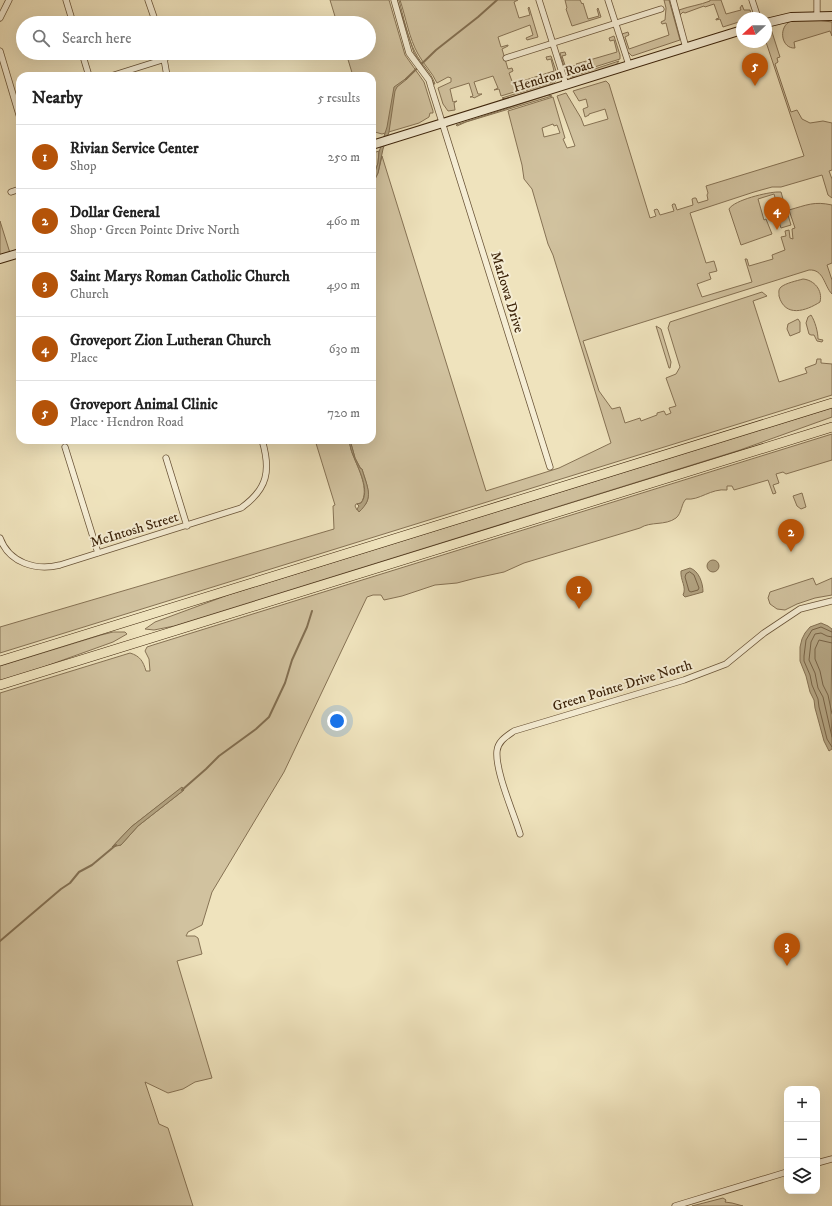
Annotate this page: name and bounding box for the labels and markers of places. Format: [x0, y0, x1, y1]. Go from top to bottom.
pin: 5 [742, 53, 768, 86]
pin: 4 [764, 197, 790, 230]
pin: 2 [778, 519, 804, 552]
pin: 1 [566, 576, 592, 609]
pin: 3 [774, 933, 800, 966]

